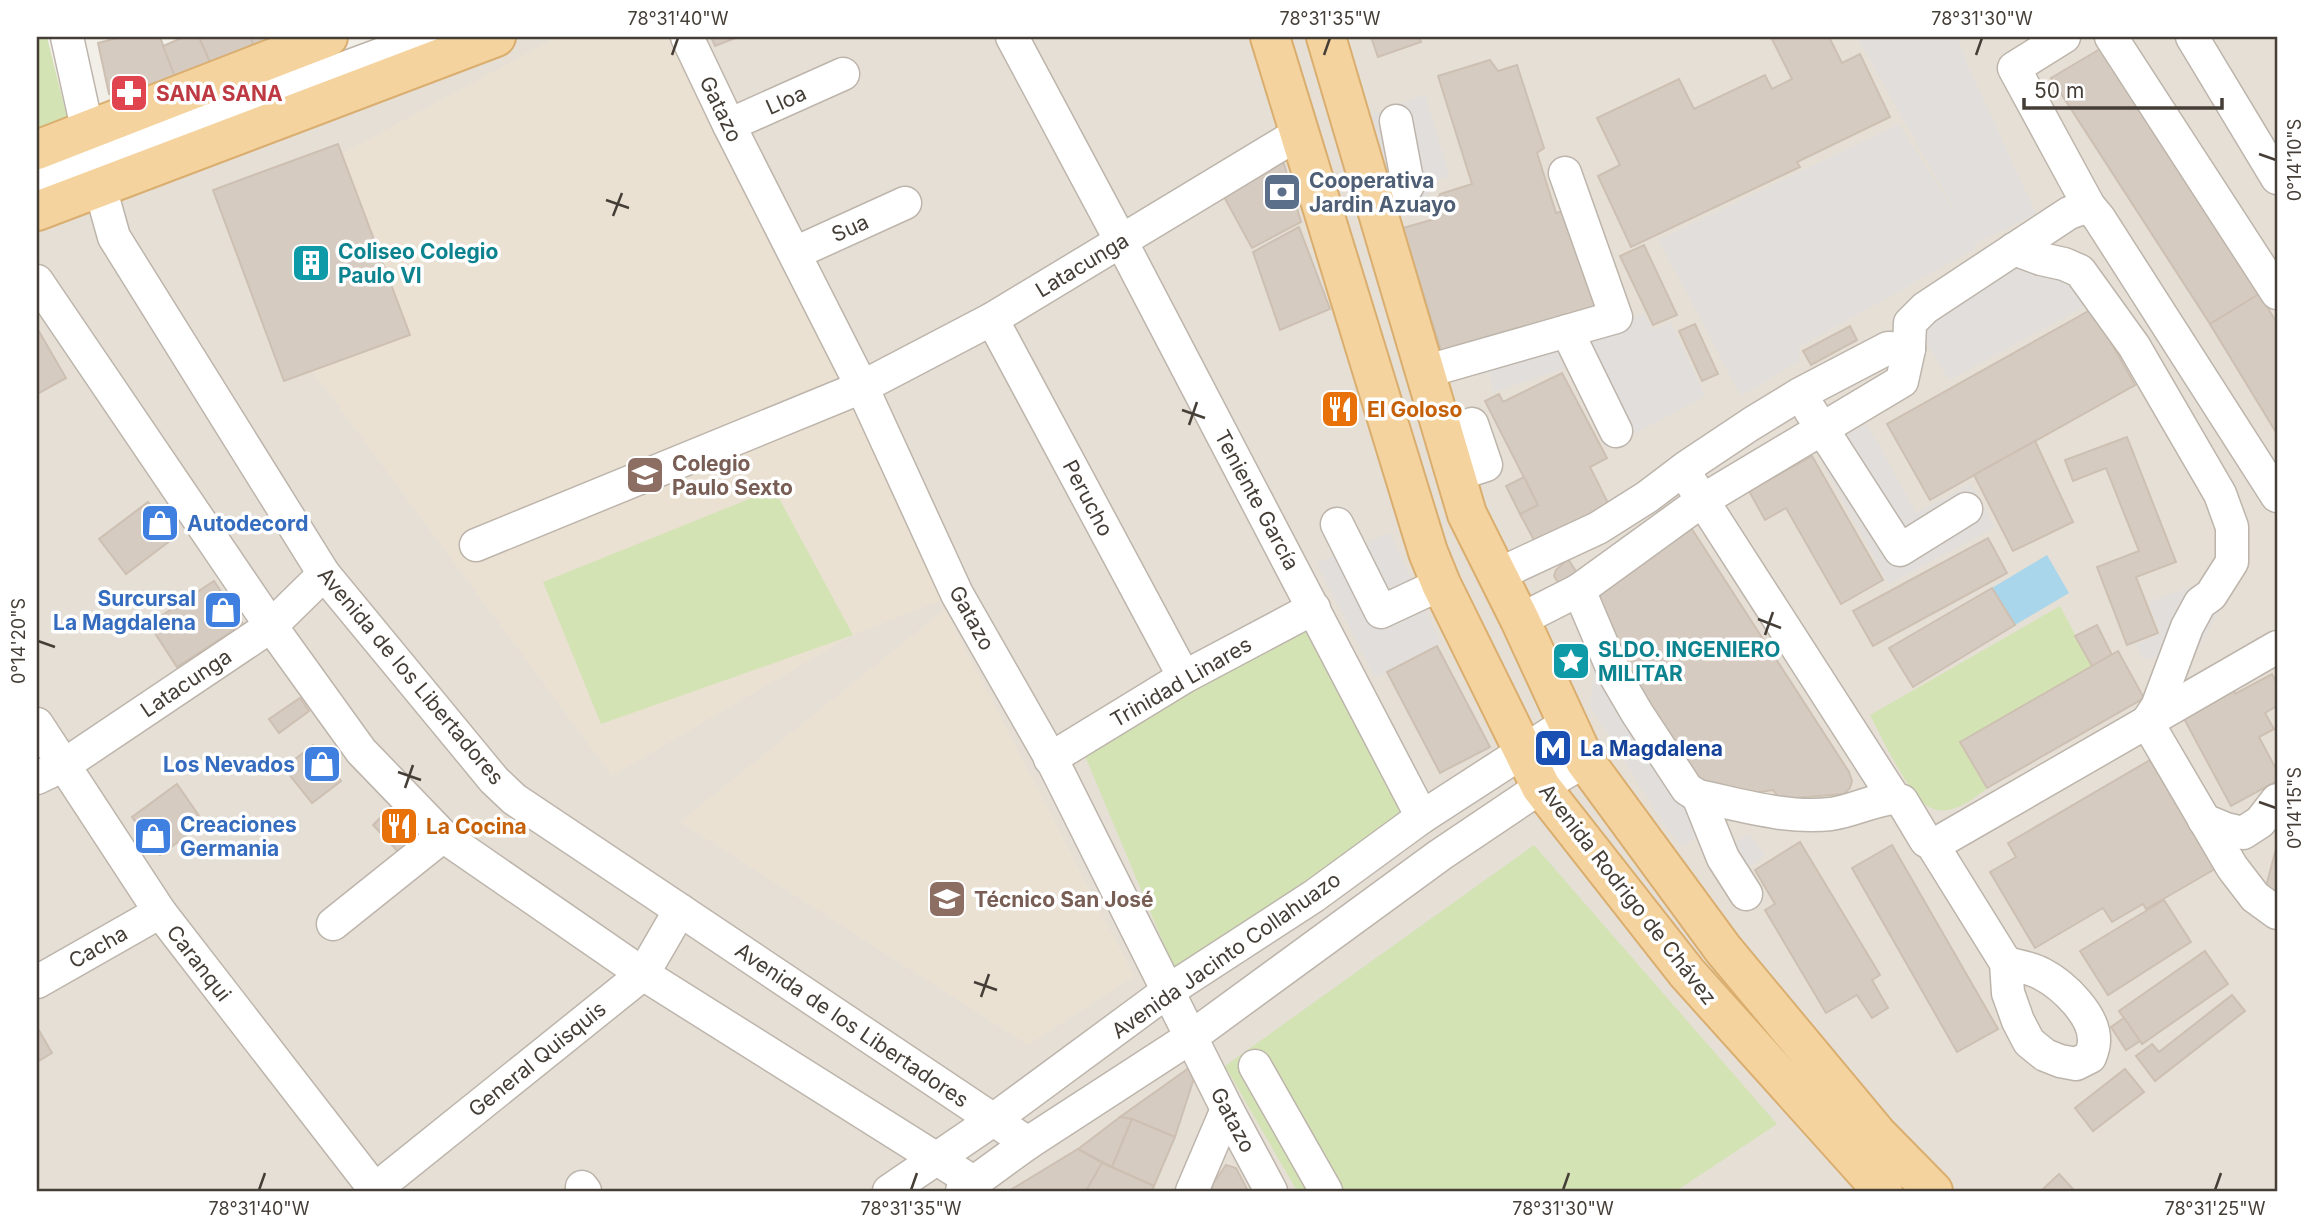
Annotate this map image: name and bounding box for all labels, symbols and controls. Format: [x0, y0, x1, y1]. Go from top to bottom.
text: 78°31'40"W [628, 8, 729, 29]
text: 78°31'35"W [1279, 8, 1381, 29]
text: 78°31'30"W [1931, 8, 2033, 29]
scale bar [2024, 66, 2221, 110]
pharmacy icon: SANA SANA [108, 72, 150, 114]
street label: Gatazo [694, 72, 748, 146]
text: 50 m [2034, 78, 2084, 103]
street label: Lloa [762, 80, 810, 120]
place label: SANA SANA [156, 81, 283, 106]
text: 0°14'10"S [2284, 119, 2305, 201]
place label: Cooperativa Jardin Azuayo [1309, 168, 1456, 217]
bank icon: Cooperativa Jardin Azuayo [1261, 171, 1303, 213]
street label: Sua [828, 209, 872, 247]
street label: Latacunga [1031, 228, 1133, 302]
place label: Coliseo Colegio Paulo VI [338, 239, 498, 288]
building icon: Coliseo Colegio Paulo VI [290, 242, 332, 284]
restaurant icon: El Goloso [1319, 388, 1361, 430]
place label: El Goloso [1367, 397, 1462, 422]
street label: Teniente García [1210, 426, 1304, 574]
place label: Colegio Paulo Sexto [672, 451, 793, 500]
school or university icon: Colegio Paulo Sexto [624, 454, 666, 496]
street label: Perucho [1058, 456, 1118, 540]
shop icon: Autodecord [139, 502, 181, 544]
place label: Autodecord [187, 511, 308, 536]
street label: Avenida de los Libertadores [313, 562, 509, 790]
street label: Gatazo [944, 581, 1000, 655]
place label: Surcursal La Magdalena [53, 586, 196, 635]
shop icon: Surcursal La Magdalena [202, 589, 244, 631]
text: 0°14'20"S [8, 598, 29, 684]
street label: Trinidad Linares [1106, 632, 1256, 732]
place label: SLDO. INGENIERO MILITAR [1598, 637, 1780, 686]
place icon: SLDO. INGENIERO MILITAR [1550, 640, 1592, 682]
street label: Latacunga [136, 644, 236, 722]
metro station icon: La Magdalena [1532, 727, 1574, 769]
place label: La Magdalena [1580, 736, 1723, 761]
shop icon: Los Nevados [301, 743, 343, 785]
place label: Los Nevados [163, 752, 295, 777]
text: 0°14'15"S [2284, 767, 2305, 849]
street label: Avenida Rodrigo de Chávez [1534, 779, 1722, 1009]
restaurant icon: La Cocina [378, 805, 420, 847]
place label: Creaciones Germania [180, 812, 297, 861]
place label: La Cocina [426, 814, 527, 839]
shop icon: Creaciones Germania [132, 815, 174, 857]
street label: Avenida Jacinto Collahuazo [1107, 866, 1345, 1044]
school or university icon: Técnico San José [926, 878, 968, 920]
place label: Técnico San José [974, 887, 1154, 912]
street label: Cacha [64, 920, 132, 974]
street label: Caranqui [162, 920, 236, 1006]
street label: Avenida de los Libertadores [731, 938, 973, 1112]
street label: General Quisquis [463, 996, 611, 1122]
street label: Gatazo [1206, 1083, 1260, 1157]
text: 78°31'40"W [209, 1198, 310, 1219]
text: 78°31'35"W [860, 1198, 962, 1219]
text: 78°31'30"W [1512, 1198, 1614, 1219]
text: 78°31'25"W [2165, 1198, 2266, 1219]

